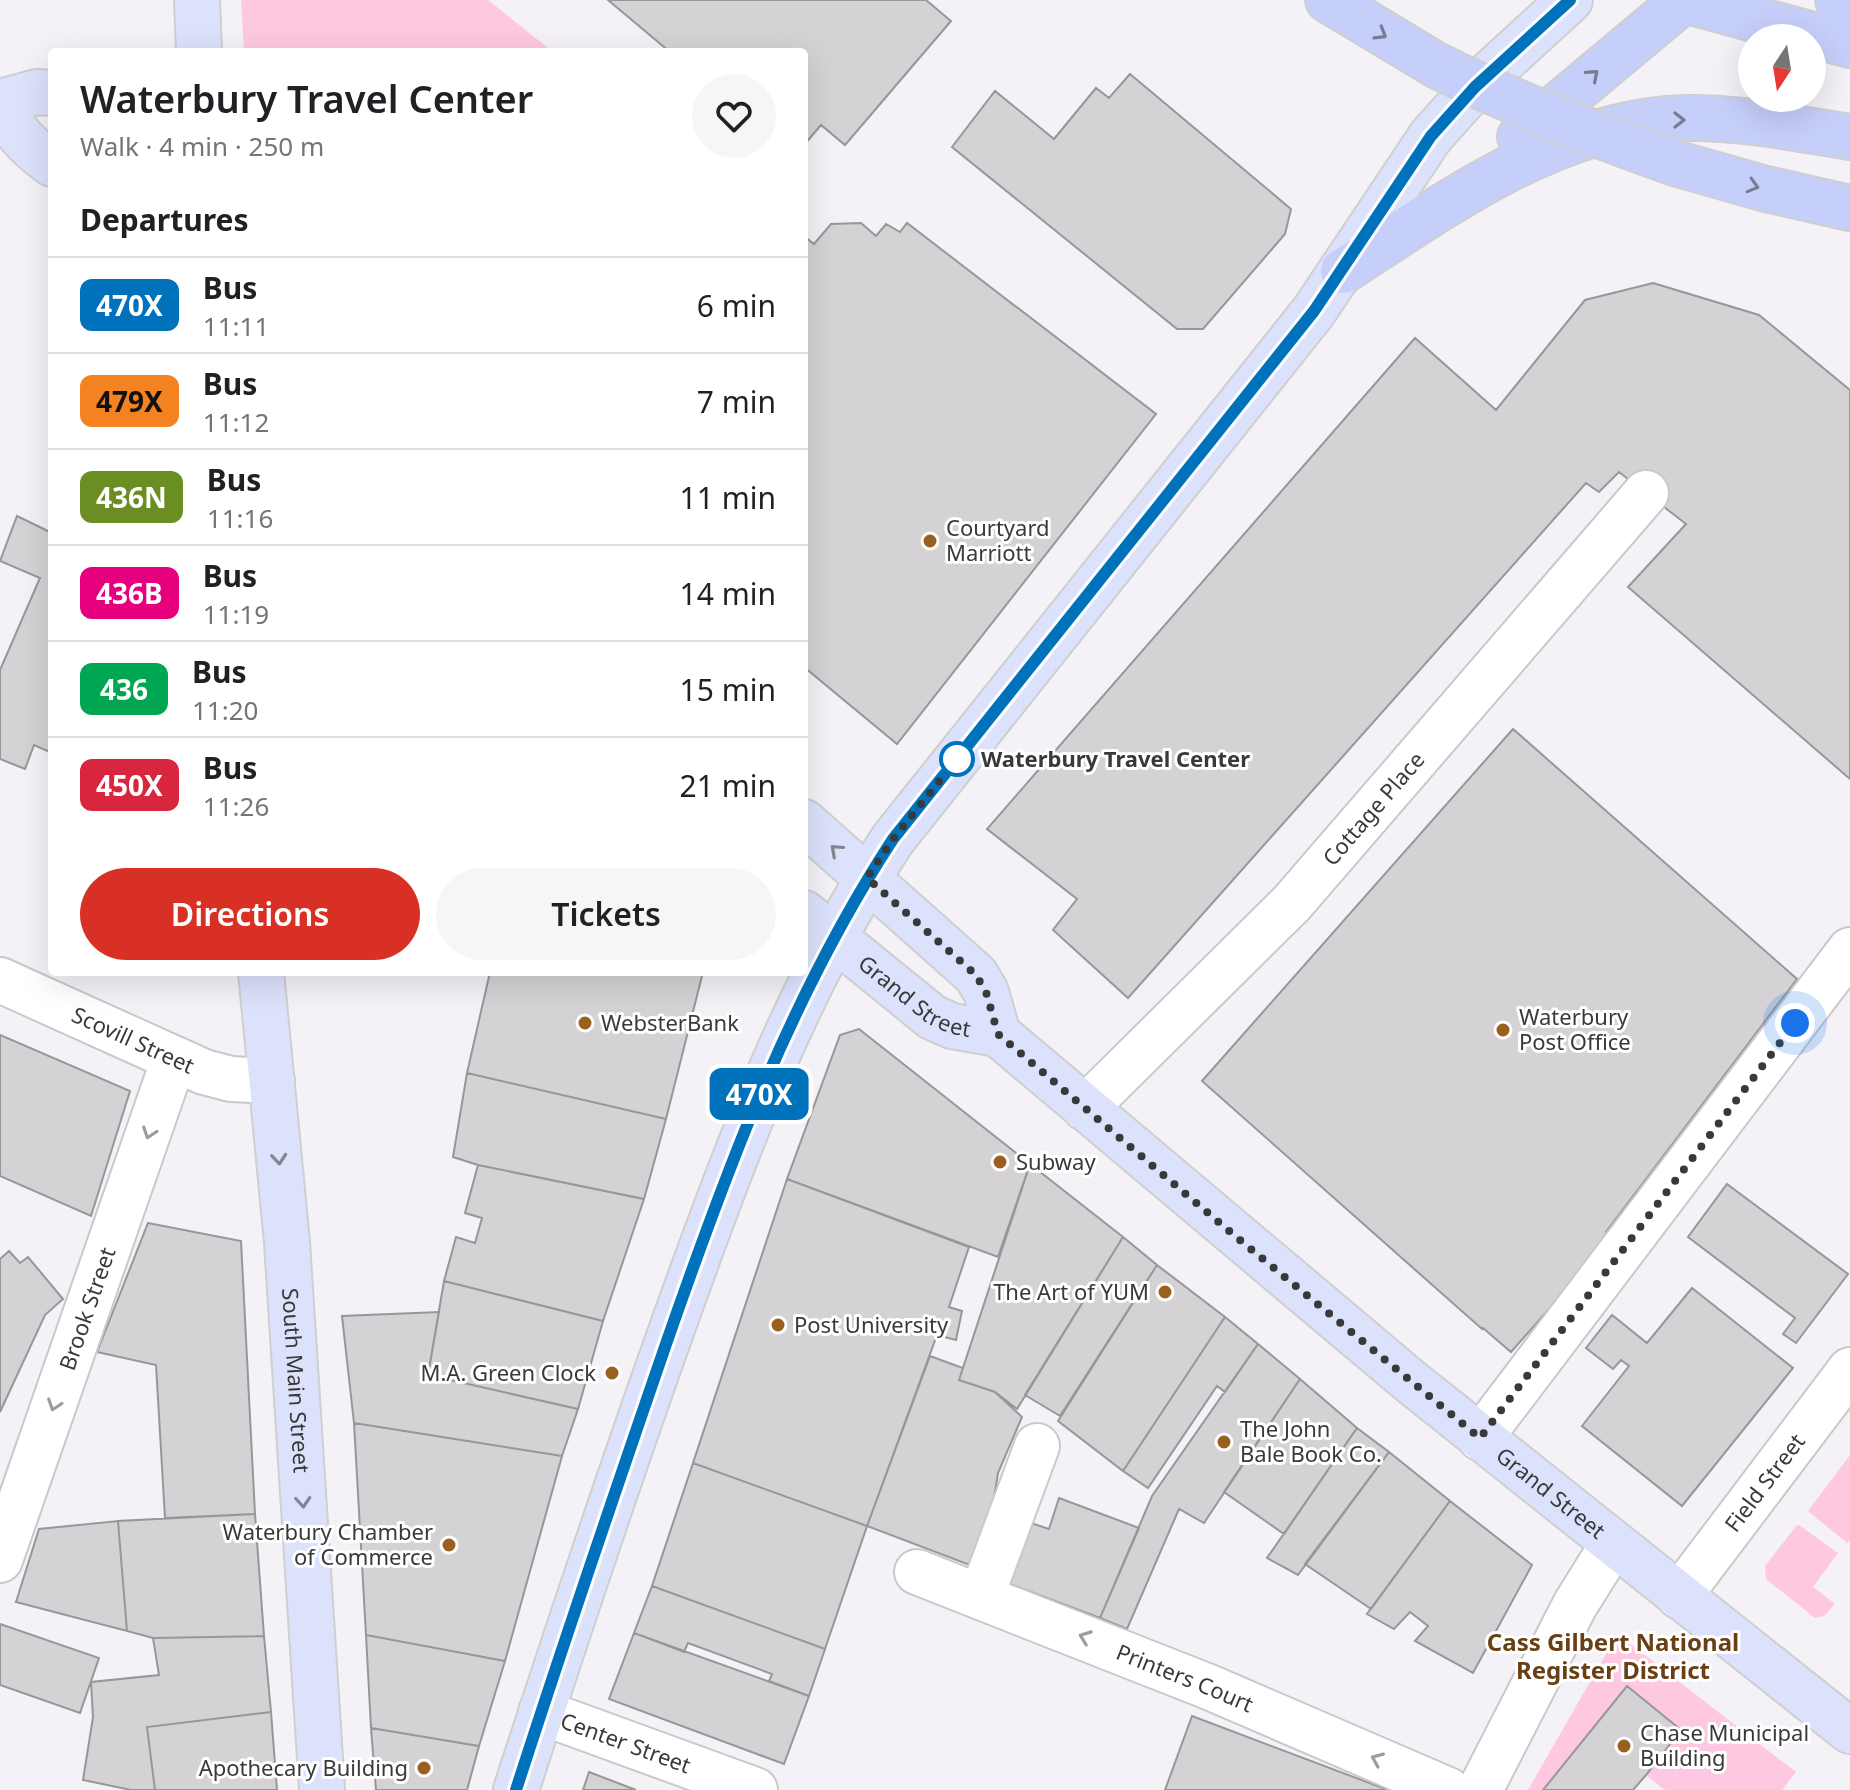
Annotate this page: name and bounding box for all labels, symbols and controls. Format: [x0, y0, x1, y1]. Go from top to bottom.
one-way arrow [1372, 24, 1387, 40]
north arrow [1738, 24, 1826, 112]
map controls [1738, 24, 1826, 112]
one-way arrow [1583, 70, 1598, 85]
text: Waterbury Travel Center [80, 72, 533, 124]
button: heart [692, 74, 776, 158]
one-way arrow [1673, 111, 1686, 129]
text: Walk · 4 min · 250 m [80, 128, 324, 164]
one-way arrow [1746, 176, 1760, 193]
text: Departures [80, 199, 249, 240]
text: Bus [203, 267, 257, 308]
text: 6 min [697, 285, 776, 326]
text: 470X [96, 286, 163, 324]
text: 11:11 [203, 308, 269, 344]
text: Bus [203, 363, 257, 404]
text: 7 min [697, 381, 776, 422]
text: 479X [96, 382, 163, 420]
text: 11:12 [203, 404, 269, 440]
text: Bus [207, 459, 261, 500]
text: 11 min [680, 477, 776, 518]
text: 436N [96, 478, 167, 516]
text: 11:16 [207, 500, 273, 536]
place label: Courtyard Marriott [946, 512, 1050, 567]
marker: Courtyard Marriott [921, 532, 939, 550]
text: Bus [203, 555, 257, 596]
text: 14 min [680, 573, 776, 614]
text: 436B [96, 574, 163, 612]
text: 11:19 [203, 596, 269, 632]
text: Bus [192, 651, 247, 692]
text: 15 min [680, 669, 776, 710]
text: 436 [100, 670, 148, 708]
text: 11:20 [192, 692, 258, 728]
marker: Waterbury Travel Center [940, 742, 974, 776]
place label: Waterbury Travel Center [981, 743, 1250, 773]
street label: Cottage Place [1315, 745, 1430, 871]
text: Bus [203, 747, 257, 788]
text: 21 min [680, 765, 776, 806]
text: 450X [96, 766, 163, 804]
text: 11:26 [203, 788, 269, 824]
one-way arrow [830, 845, 845, 860]
button: Directions [80, 868, 420, 960]
button: Tickets [436, 868, 776, 960]
street label: Grand Street [853, 947, 973, 1043]
street label: Scovill Street [68, 999, 199, 1080]
place label: Waterbury Post Office [1519, 1001, 1631, 1056]
your location [1775, 1003, 1815, 1043]
place label: WebsterBank [601, 1007, 739, 1037]
marker: WebsterBank [576, 1014, 594, 1032]
marker: Waterbury Post Office [1494, 1021, 1512, 1039]
line badge: 470X [703, 1068, 815, 1120]
text: 470X [726, 1075, 792, 1113]
one-way arrow [142, 1125, 158, 1139]
place label: Subway [1016, 1146, 1096, 1176]
one-way arrow [271, 1153, 288, 1166]
marker: Subway [991, 1153, 1009, 1171]
street label: Brook Street [51, 1243, 122, 1374]
place label: The Art of YUM [993, 1276, 1149, 1306]
marker: The Art of YUM [1156, 1283, 1174, 1301]
street label: South Main Street [276, 1287, 318, 1474]
place label: Post University [794, 1309, 949, 1339]
marker: Post University [769, 1316, 787, 1334]
place label: M.A. Green Clock [420, 1357, 596, 1387]
marker: M.A. Green Clock [603, 1364, 621, 1382]
one-way arrow [47, 1397, 64, 1411]
place label: The John Bale Book Co. [1240, 1413, 1382, 1468]
street label: Field Street [1717, 1427, 1811, 1537]
marker: The John Bale Book Co. [1215, 1433, 1233, 1451]
street label: Grand Street [1491, 1440, 1612, 1545]
one-way arrow [295, 1496, 312, 1509]
place label: Waterbury Chamber of Commerce [223, 1516, 433, 1571]
marker: Waterbury Chamber of Commerce [440, 1536, 458, 1554]
district label: Cass Gilbert National Register District [1487, 1625, 1739, 1686]
one-way arrow [1079, 1630, 1093, 1647]
street label: Printers Court [1112, 1636, 1258, 1718]
street label: Center Street [557, 1704, 695, 1779]
place label: Chase Municipal Building [1640, 1717, 1809, 1772]
marker: Chase Municipal Building [1615, 1737, 1633, 1755]
place label: Apothecary Building [199, 1752, 408, 1782]
one-way arrow [1371, 1752, 1385, 1768]
marker: Apothecary Building [415, 1759, 433, 1777]

